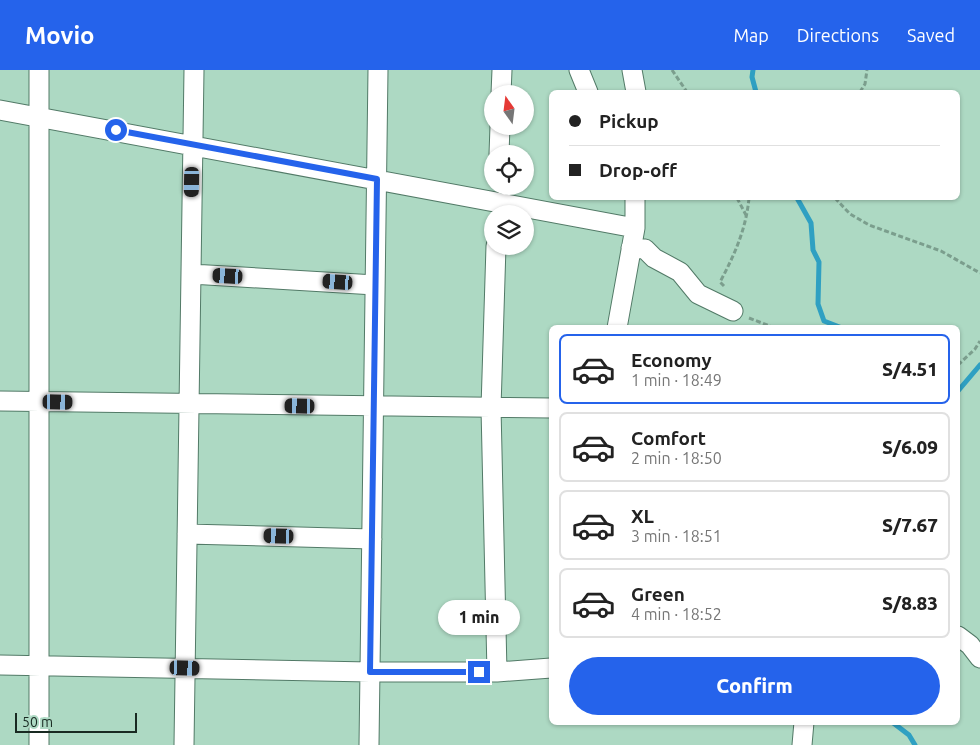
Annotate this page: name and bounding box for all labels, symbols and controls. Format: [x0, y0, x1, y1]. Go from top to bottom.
text: Movio [25, 22, 95, 49]
text: Map [733, 25, 769, 45]
text: Directions [797, 25, 879, 45]
text: Saved [907, 25, 955, 45]
north arrow [484, 85, 534, 135]
map controls [484, 85, 534, 255]
text: Pickup [599, 110, 659, 132]
route start [105, 119, 127, 141]
button: locate [484, 145, 534, 195]
text: Drop-off [599, 159, 677, 181]
car [184, 167, 199, 197]
button: layers [484, 205, 534, 255]
car [212, 268, 243, 284]
car [322, 273, 353, 291]
icon: car [571, 347, 616, 392]
text: Economy [631, 349, 712, 371]
text: S/4.51 [882, 358, 938, 380]
text: 1 min · 18:49 [631, 371, 722, 389]
car [42, 394, 73, 410]
car [284, 398, 315, 414]
icon: car [571, 425, 616, 470]
text: Comfort [631, 427, 706, 449]
text: S/6.09 [882, 436, 938, 458]
text: 2 min · 18:50 [631, 449, 722, 467]
icon: car [571, 503, 616, 548]
text: XL [631, 505, 654, 527]
text: S/7.67 [882, 514, 938, 536]
text: 3 min · 18:51 [631, 527, 722, 545]
car [263, 528, 294, 544]
icon: car [571, 581, 616, 626]
text: Green [631, 583, 685, 605]
text: S/8.83 [882, 592, 938, 614]
callout: 1 min [438, 600, 520, 634]
text: 4 min · 18:52 [631, 605, 722, 623]
text: 1 min [459, 608, 499, 626]
button: Confirm [569, 657, 940, 715]
car [169, 660, 200, 676]
route end [468, 661, 490, 683]
scale bar [15, 710, 138, 733]
text: 50 m [22, 714, 53, 730]

